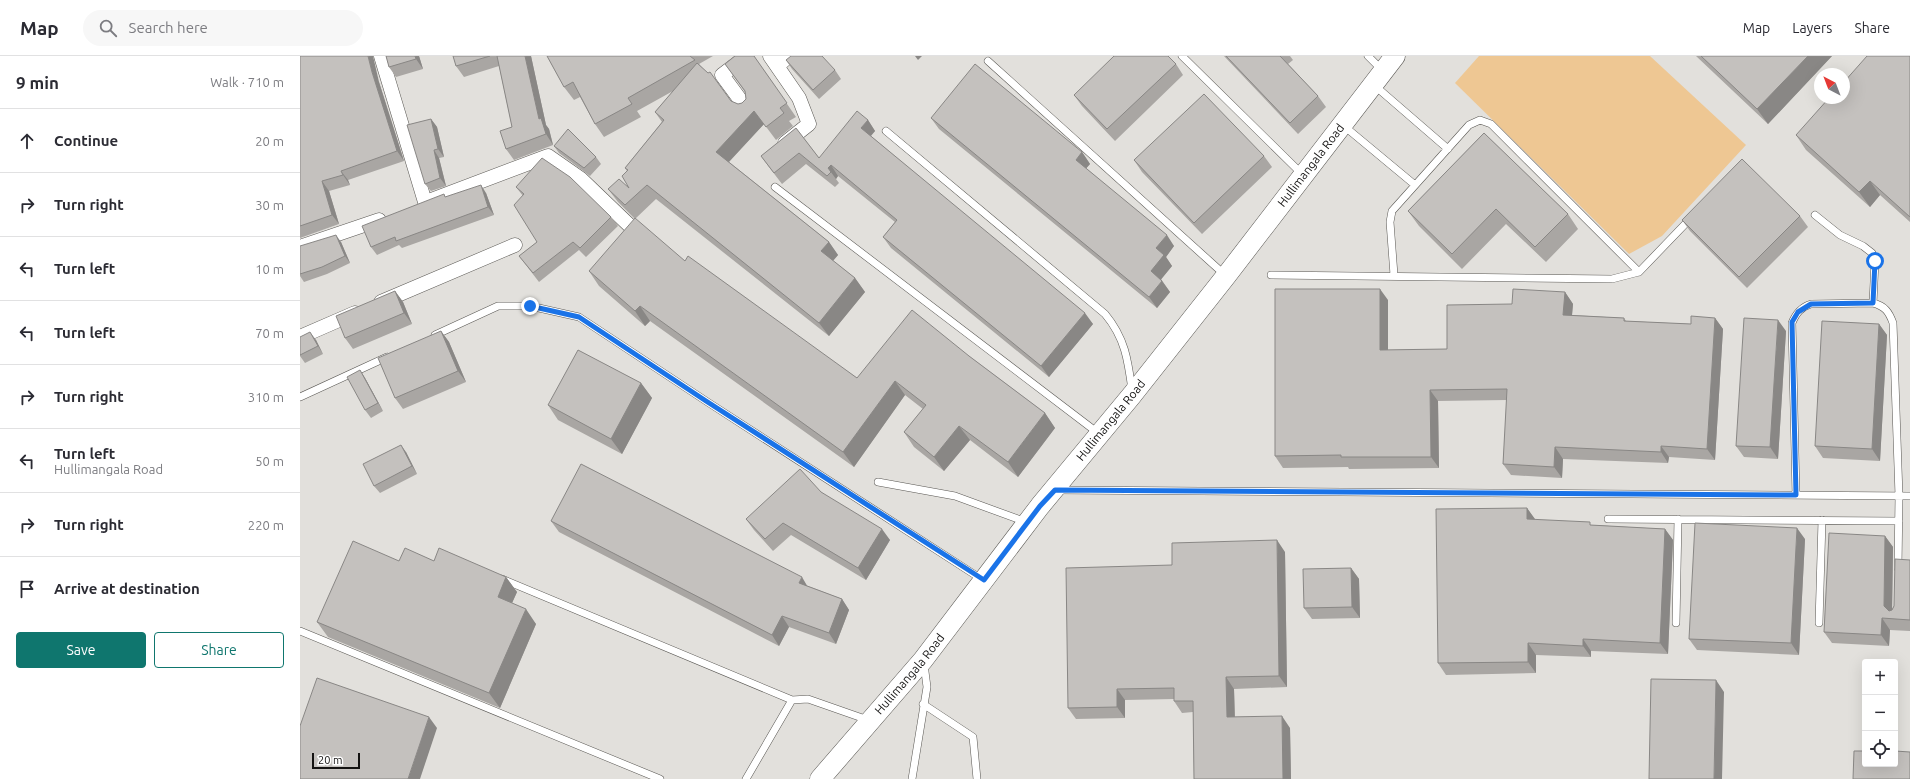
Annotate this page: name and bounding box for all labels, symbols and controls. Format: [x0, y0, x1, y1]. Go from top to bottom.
search box [83, 10, 363, 46]
text: Map [20, 17, 59, 39]
icon: search [97, 17, 119, 39]
text: Search here [129, 19, 208, 36]
text: Map [1743, 20, 1770, 36]
text: Layers [1792, 20, 1832, 36]
text: Share [1854, 20, 1890, 36]
north arrow [1814, 68, 1850, 104]
text: 9 min [16, 73, 59, 92]
text: Walk · 710 m [210, 75, 284, 89]
street label: Hullimangala Road [1275, 121, 1346, 209]
icon: ahead [16, 130, 38, 152]
text: Continue [54, 132, 118, 149]
text: 20 m [255, 134, 284, 148]
icon: right [16, 194, 38, 216]
text: Turn right [54, 196, 124, 213]
text: 30 m [255, 198, 284, 212]
route start [1866, 252, 1884, 270]
icon: left [16, 258, 38, 280]
text: Turn left [54, 260, 115, 277]
text: 10 m [255, 262, 284, 276]
route end [521, 297, 539, 315]
icon: left [16, 322, 38, 344]
text: Turn left [54, 324, 115, 341]
text: 70 m [255, 326, 284, 340]
street label: Hullimangala Road [1073, 377, 1147, 463]
icon: right [16, 386, 38, 408]
text: Turn right [54, 388, 124, 405]
text: 310 m [248, 390, 284, 404]
text: Turn left [54, 445, 115, 462]
icon: left [16, 450, 38, 472]
text: 50 m [255, 454, 284, 468]
text: Hullimangala Road [54, 462, 163, 476]
icon: right [16, 514, 38, 536]
text: Turn right [54, 516, 124, 533]
text: 220 m [248, 518, 284, 532]
icon: arrive [16, 578, 38, 600]
text: Arrive at destination [54, 580, 200, 597]
street label: Hullimangala Road [872, 631, 947, 717]
button: Save [16, 632, 146, 668]
button: Share [154, 632, 284, 668]
map controls [1862, 659, 1898, 767]
button: + [1862, 659, 1898, 695]
button: − [1862, 695, 1898, 731]
button: locate [1862, 731, 1898, 767]
scale bar [312, 751, 360, 770]
text: 20 m [318, 754, 342, 766]

